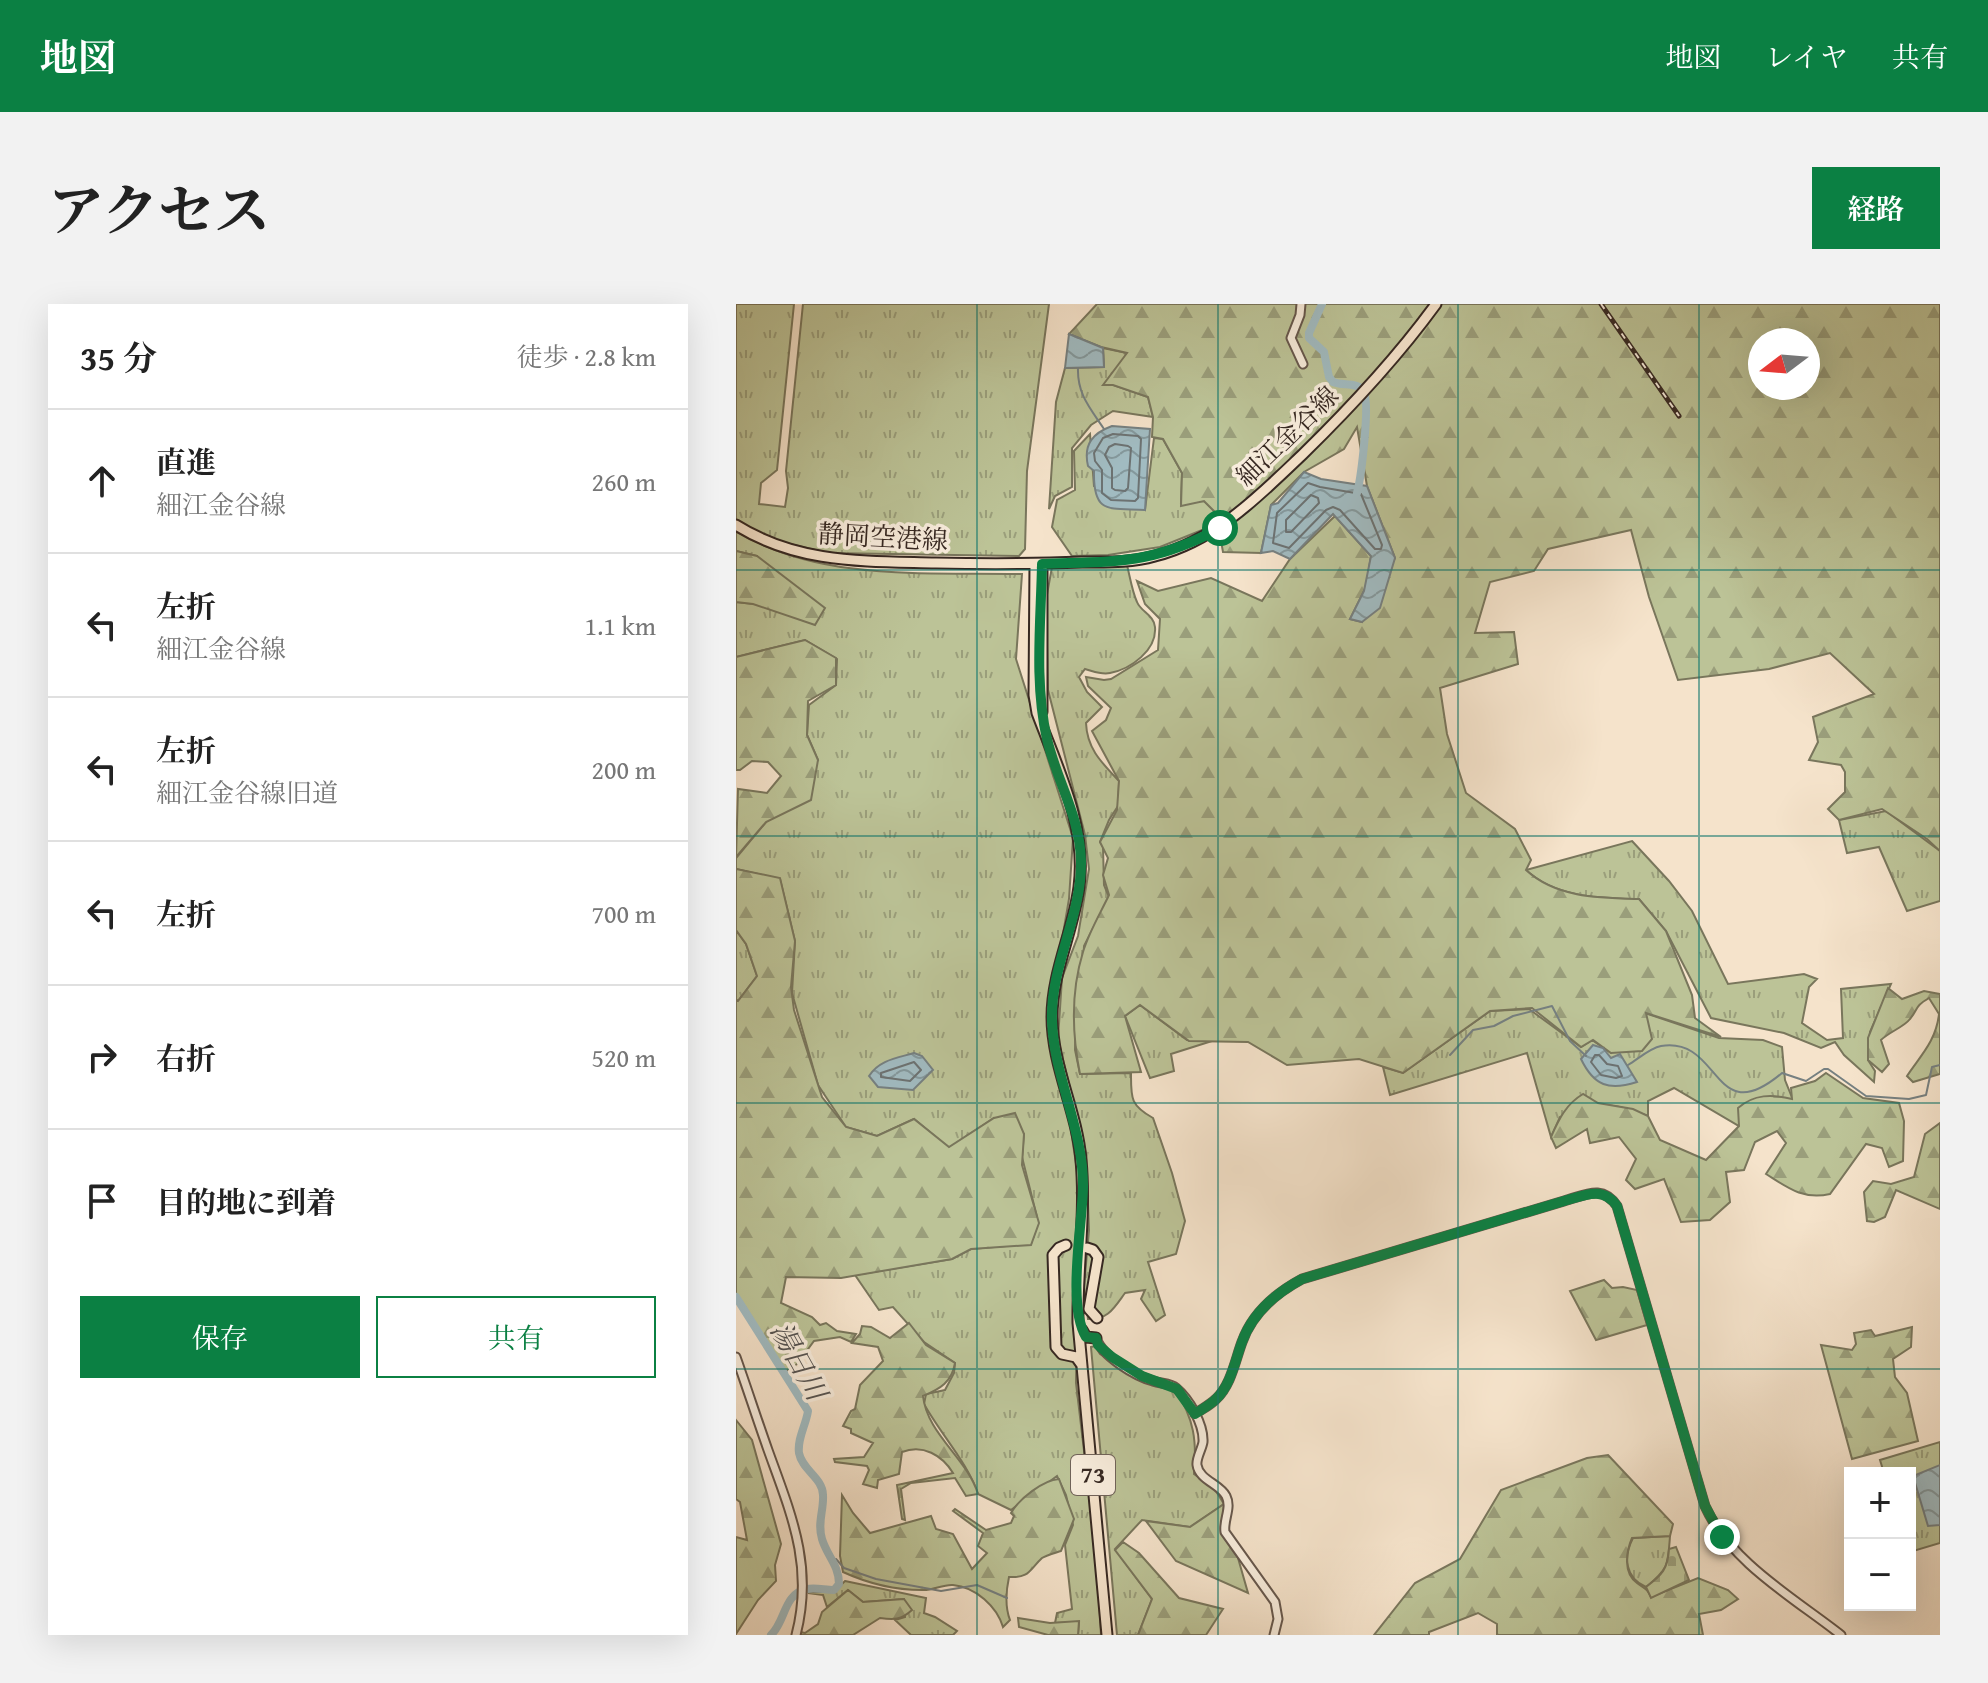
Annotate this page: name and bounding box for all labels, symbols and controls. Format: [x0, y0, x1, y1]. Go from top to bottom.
text: 地図 [40, 29, 116, 85]
text: 地図 [1665, 36, 1721, 77]
text: レイヤ [1765, 36, 1848, 77]
text: 共有 [1892, 36, 1948, 77]
button: 経路 [1812, 167, 1940, 249]
text: アクセス [48, 168, 270, 251]
north arrow [1748, 328, 1820, 400]
text: 35 分 [80, 333, 157, 382]
text: 徒歩 · 2.8 km [517, 337, 656, 376]
street label: 細江金谷線 [1226, 376, 1347, 495]
text: 直進 [156, 440, 216, 484]
icon: ahead [80, 459, 124, 503]
text: 260 m [591, 462, 656, 501]
text: 細江金谷線 [156, 485, 286, 524]
route start [1202, 510, 1238, 546]
street label: 静岡空港線 [817, 514, 949, 559]
text: 左折 [156, 584, 216, 628]
icon: left [80, 603, 124, 647]
text: 1.1 km [584, 606, 656, 645]
text: 細江金谷線 [156, 629, 286, 668]
text: 左折 [156, 728, 216, 772]
icon: left [80, 747, 124, 791]
text: 200 m [591, 750, 656, 789]
text: 細江金谷線旧道 [156, 773, 338, 812]
icon: left [80, 891, 124, 935]
text: 左折 [156, 892, 216, 936]
text: 700 m [591, 894, 656, 933]
icon: right [80, 1035, 124, 1079]
text: 右折 [156, 1036, 216, 1080]
text: 520 m [591, 1038, 656, 1077]
icon: arrive [80, 1179, 124, 1223]
text: 目的地に到着 [156, 1180, 336, 1224]
button: 保存 [80, 1296, 360, 1378]
button: 共有 [376, 1296, 656, 1378]
water label: 湯日川 [761, 1314, 839, 1410]
road number: 73 [1071, 1455, 1115, 1495]
map controls [1844, 1467, 1916, 1611]
button: + [1844, 1467, 1916, 1539]
route end [1704, 1519, 1740, 1555]
button: − [1844, 1539, 1916, 1611]

